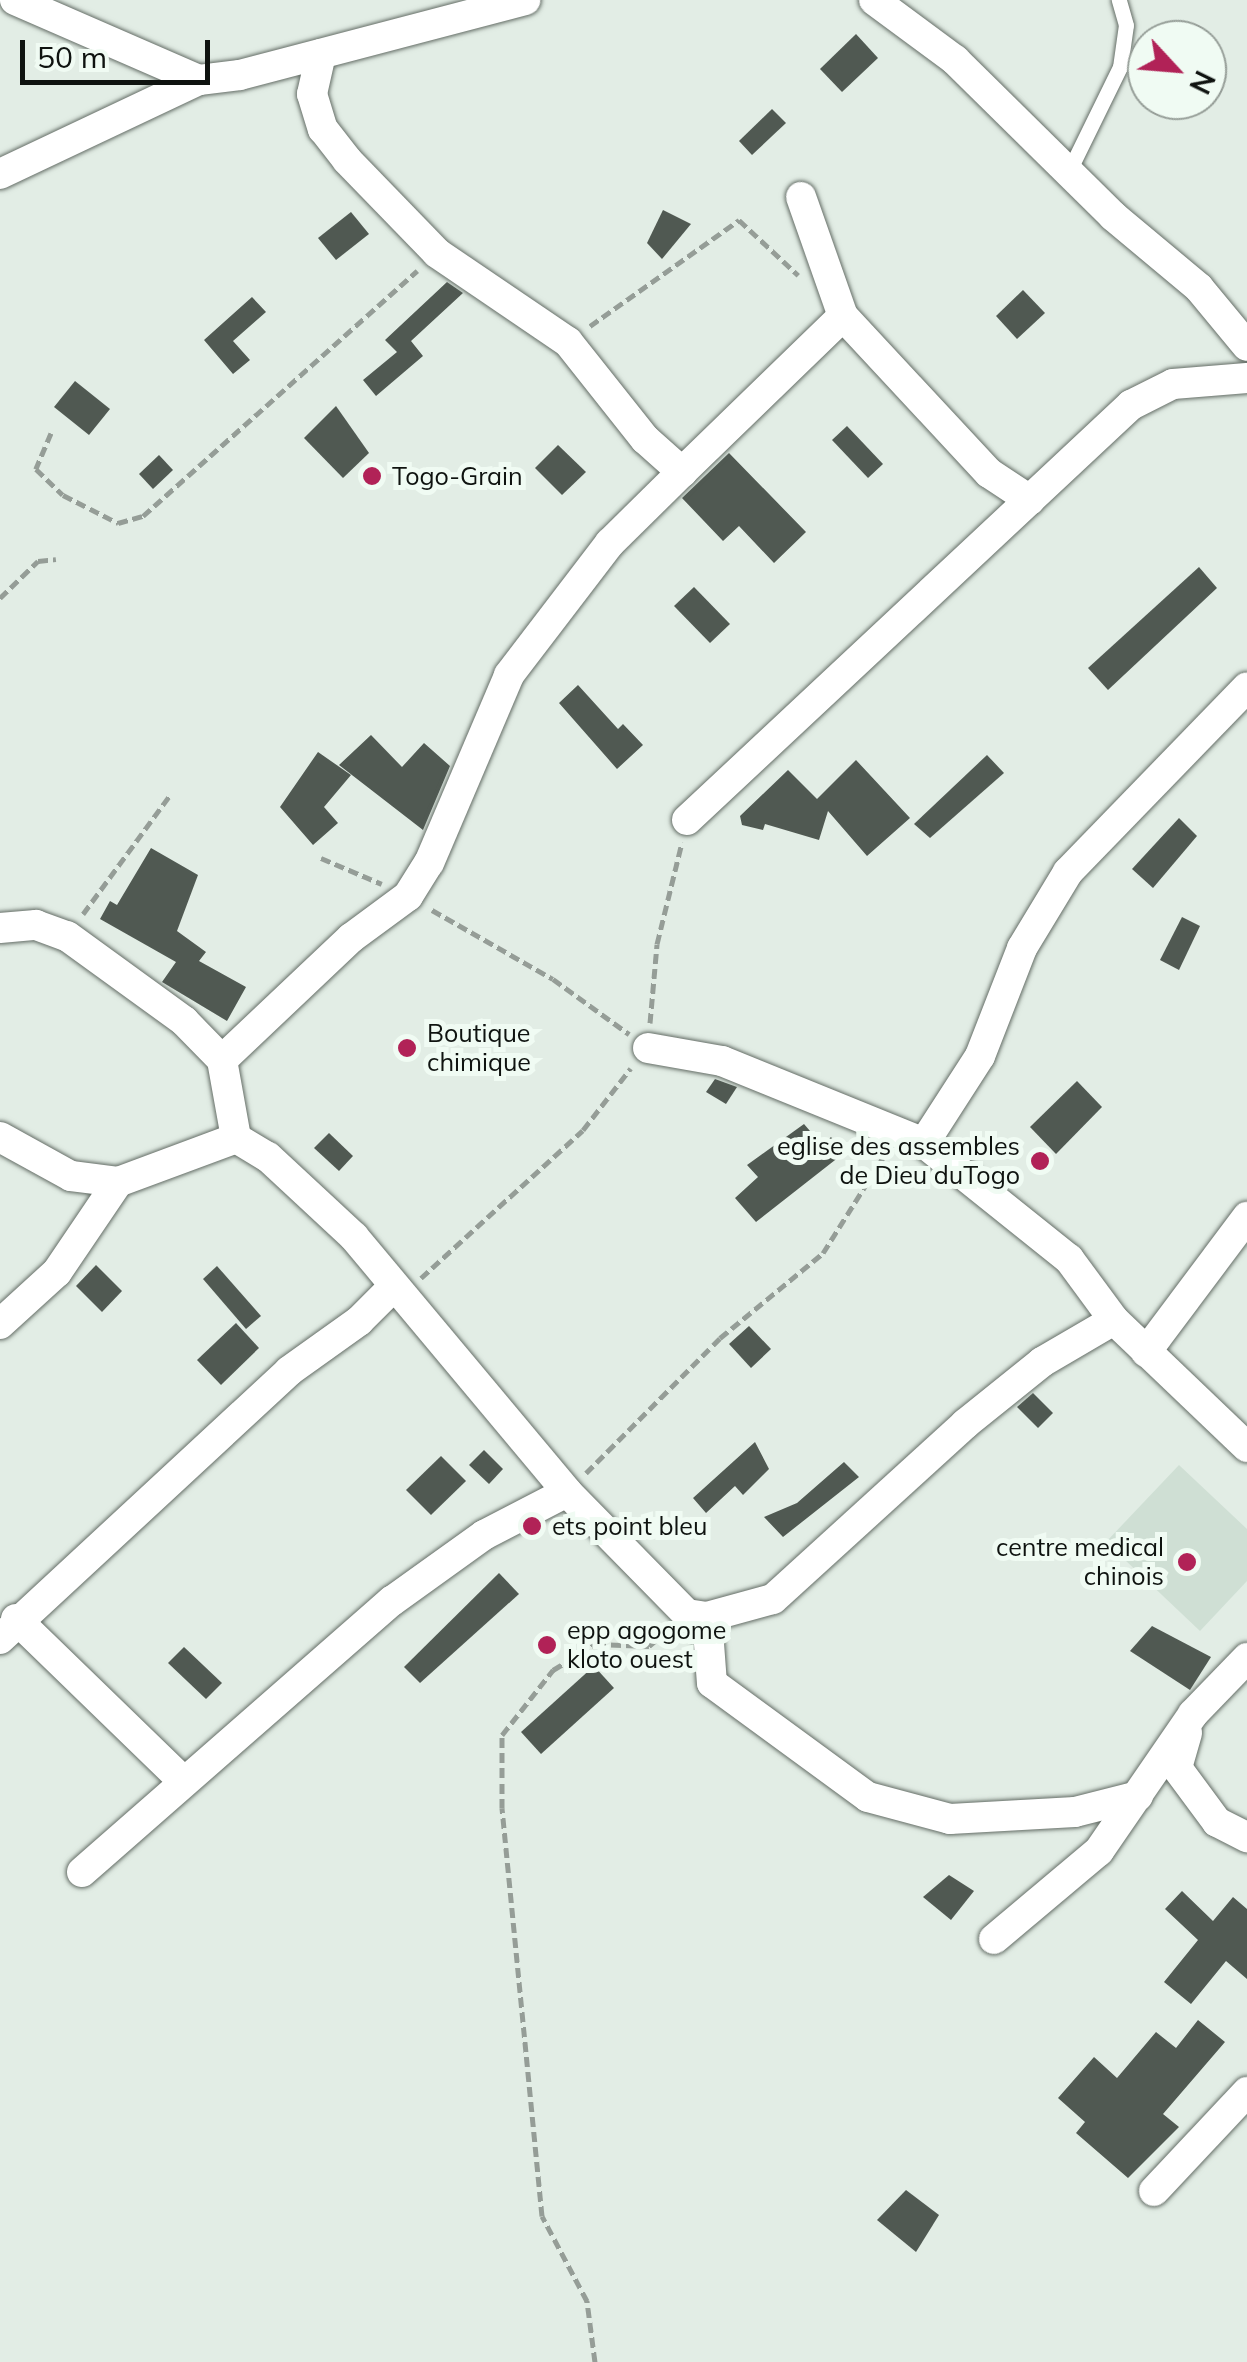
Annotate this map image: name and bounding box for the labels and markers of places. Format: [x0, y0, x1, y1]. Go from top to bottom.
place label: Togo-Grain [392, 461, 523, 491]
marker: Togo-Grain [361, 465, 383, 487]
place label: Boutique chimique [427, 1019, 531, 1078]
marker: Boutique chimique [396, 1037, 418, 1059]
place label: eglise des assembles de Dieu duTogo [777, 1132, 1020, 1191]
marker: eglise des assembles de Dieu duTogo [1029, 1150, 1051, 1172]
place label: ets point bleu [552, 1511, 707, 1541]
marker: ets point bleu [521, 1515, 543, 1537]
place label: centre medical chinois [996, 1533, 1164, 1592]
marker: centre medical chinois [1174, 1549, 1200, 1575]
place label: epp agogome kloto ouest [567, 1616, 726, 1675]
marker: epp agogome kloto ouest [536, 1634, 558, 1656]

